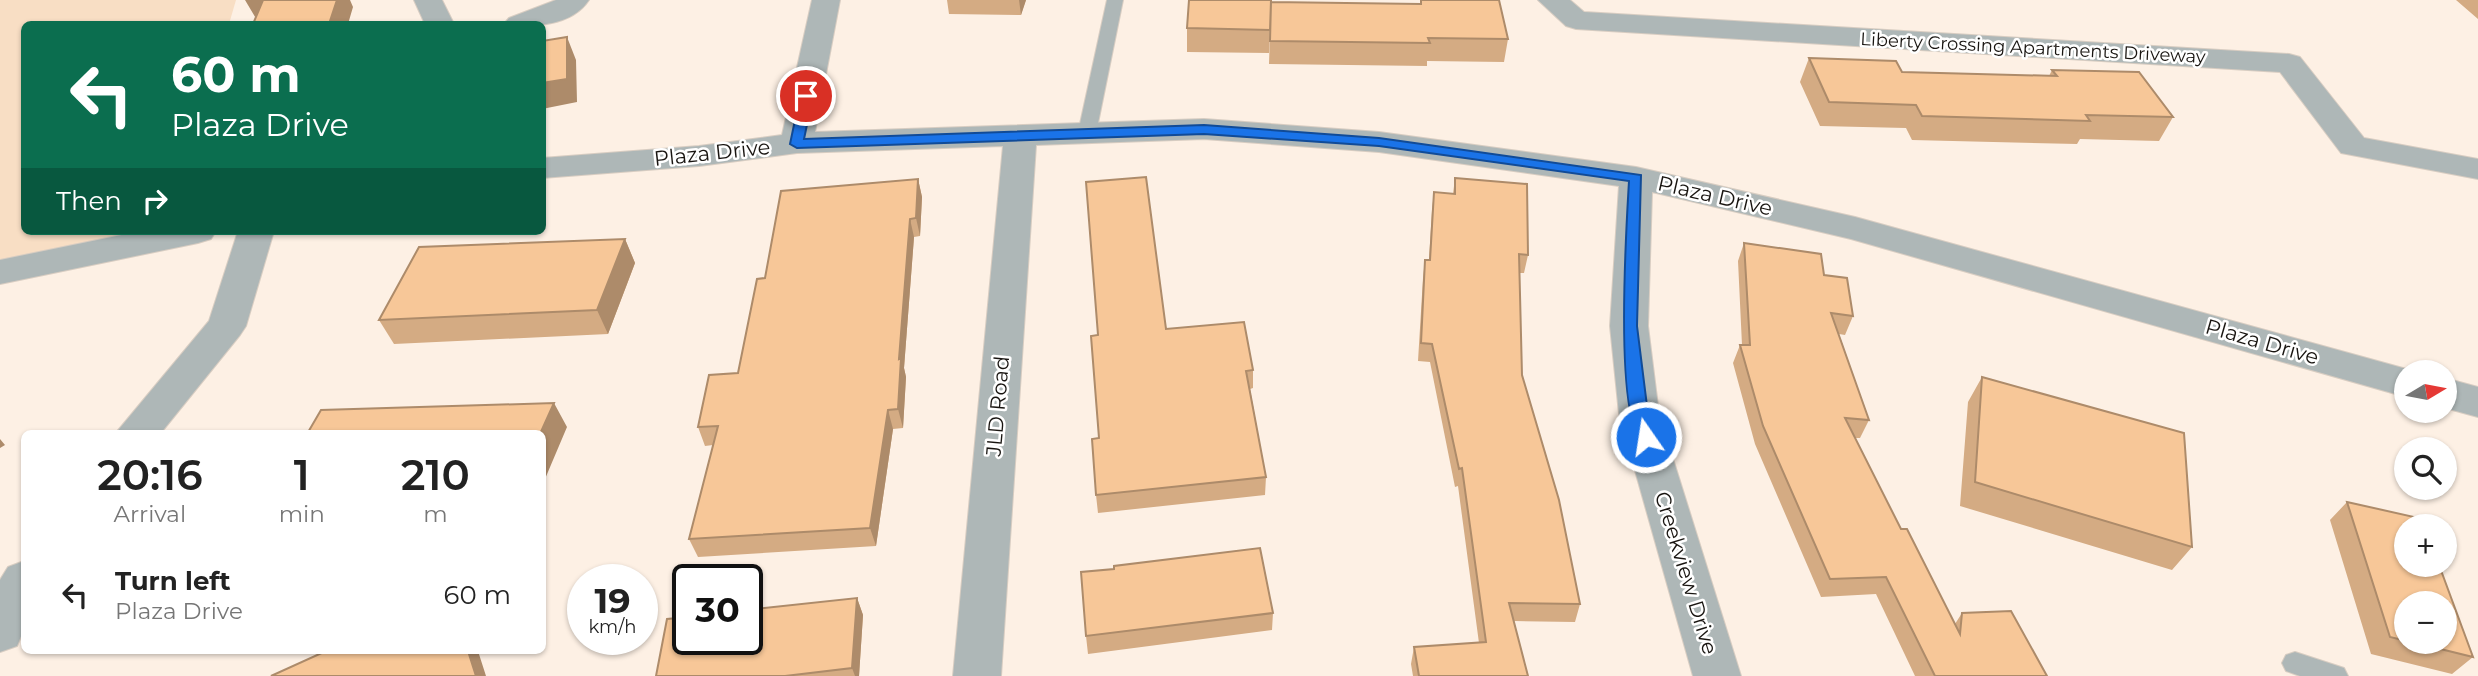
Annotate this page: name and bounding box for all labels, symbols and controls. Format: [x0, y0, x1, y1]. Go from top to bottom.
street label: Liberty Crossing Apartments Driveway [1860, 28, 2206, 68]
text: 60 m [171, 45, 301, 104]
icon: left [56, 49, 147, 140]
pin [776, 66, 836, 126]
icon: arrive [787, 77, 825, 115]
text: Plaza Drive [171, 105, 349, 144]
street label: Plaza Drive [653, 134, 771, 171]
street label: Plaza Drive [1655, 170, 1775, 221]
icon: right [136, 182, 174, 220]
text: Then [56, 185, 122, 217]
street label: Plaza Drive [2203, 313, 2322, 370]
street label: JLD Road [981, 355, 1014, 458]
north arrow [2394, 360, 2457, 424]
map controls [2394, 360, 2457, 654]
position arrow [1609, 400, 1683, 474]
button: search [2394, 437, 2457, 500]
text: 20:16 [97, 449, 203, 501]
text: 1 [294, 449, 310, 501]
text: 210 [401, 449, 470, 501]
street label: Creekview Drive [1650, 488, 1723, 657]
text: Arrival [114, 500, 186, 528]
text: min [279, 500, 325, 528]
text: m [423, 500, 448, 528]
button: + [2394, 514, 2457, 577]
speed limit sign: 30 [672, 564, 763, 655]
text: Turn left [115, 565, 231, 597]
icon: left [56, 576, 94, 614]
text: 60 m [444, 579, 511, 611]
text: 19 [594, 579, 631, 622]
button: − [2394, 591, 2457, 654]
text: Plaza Drive [115, 597, 243, 625]
text: km/h [588, 616, 637, 638]

